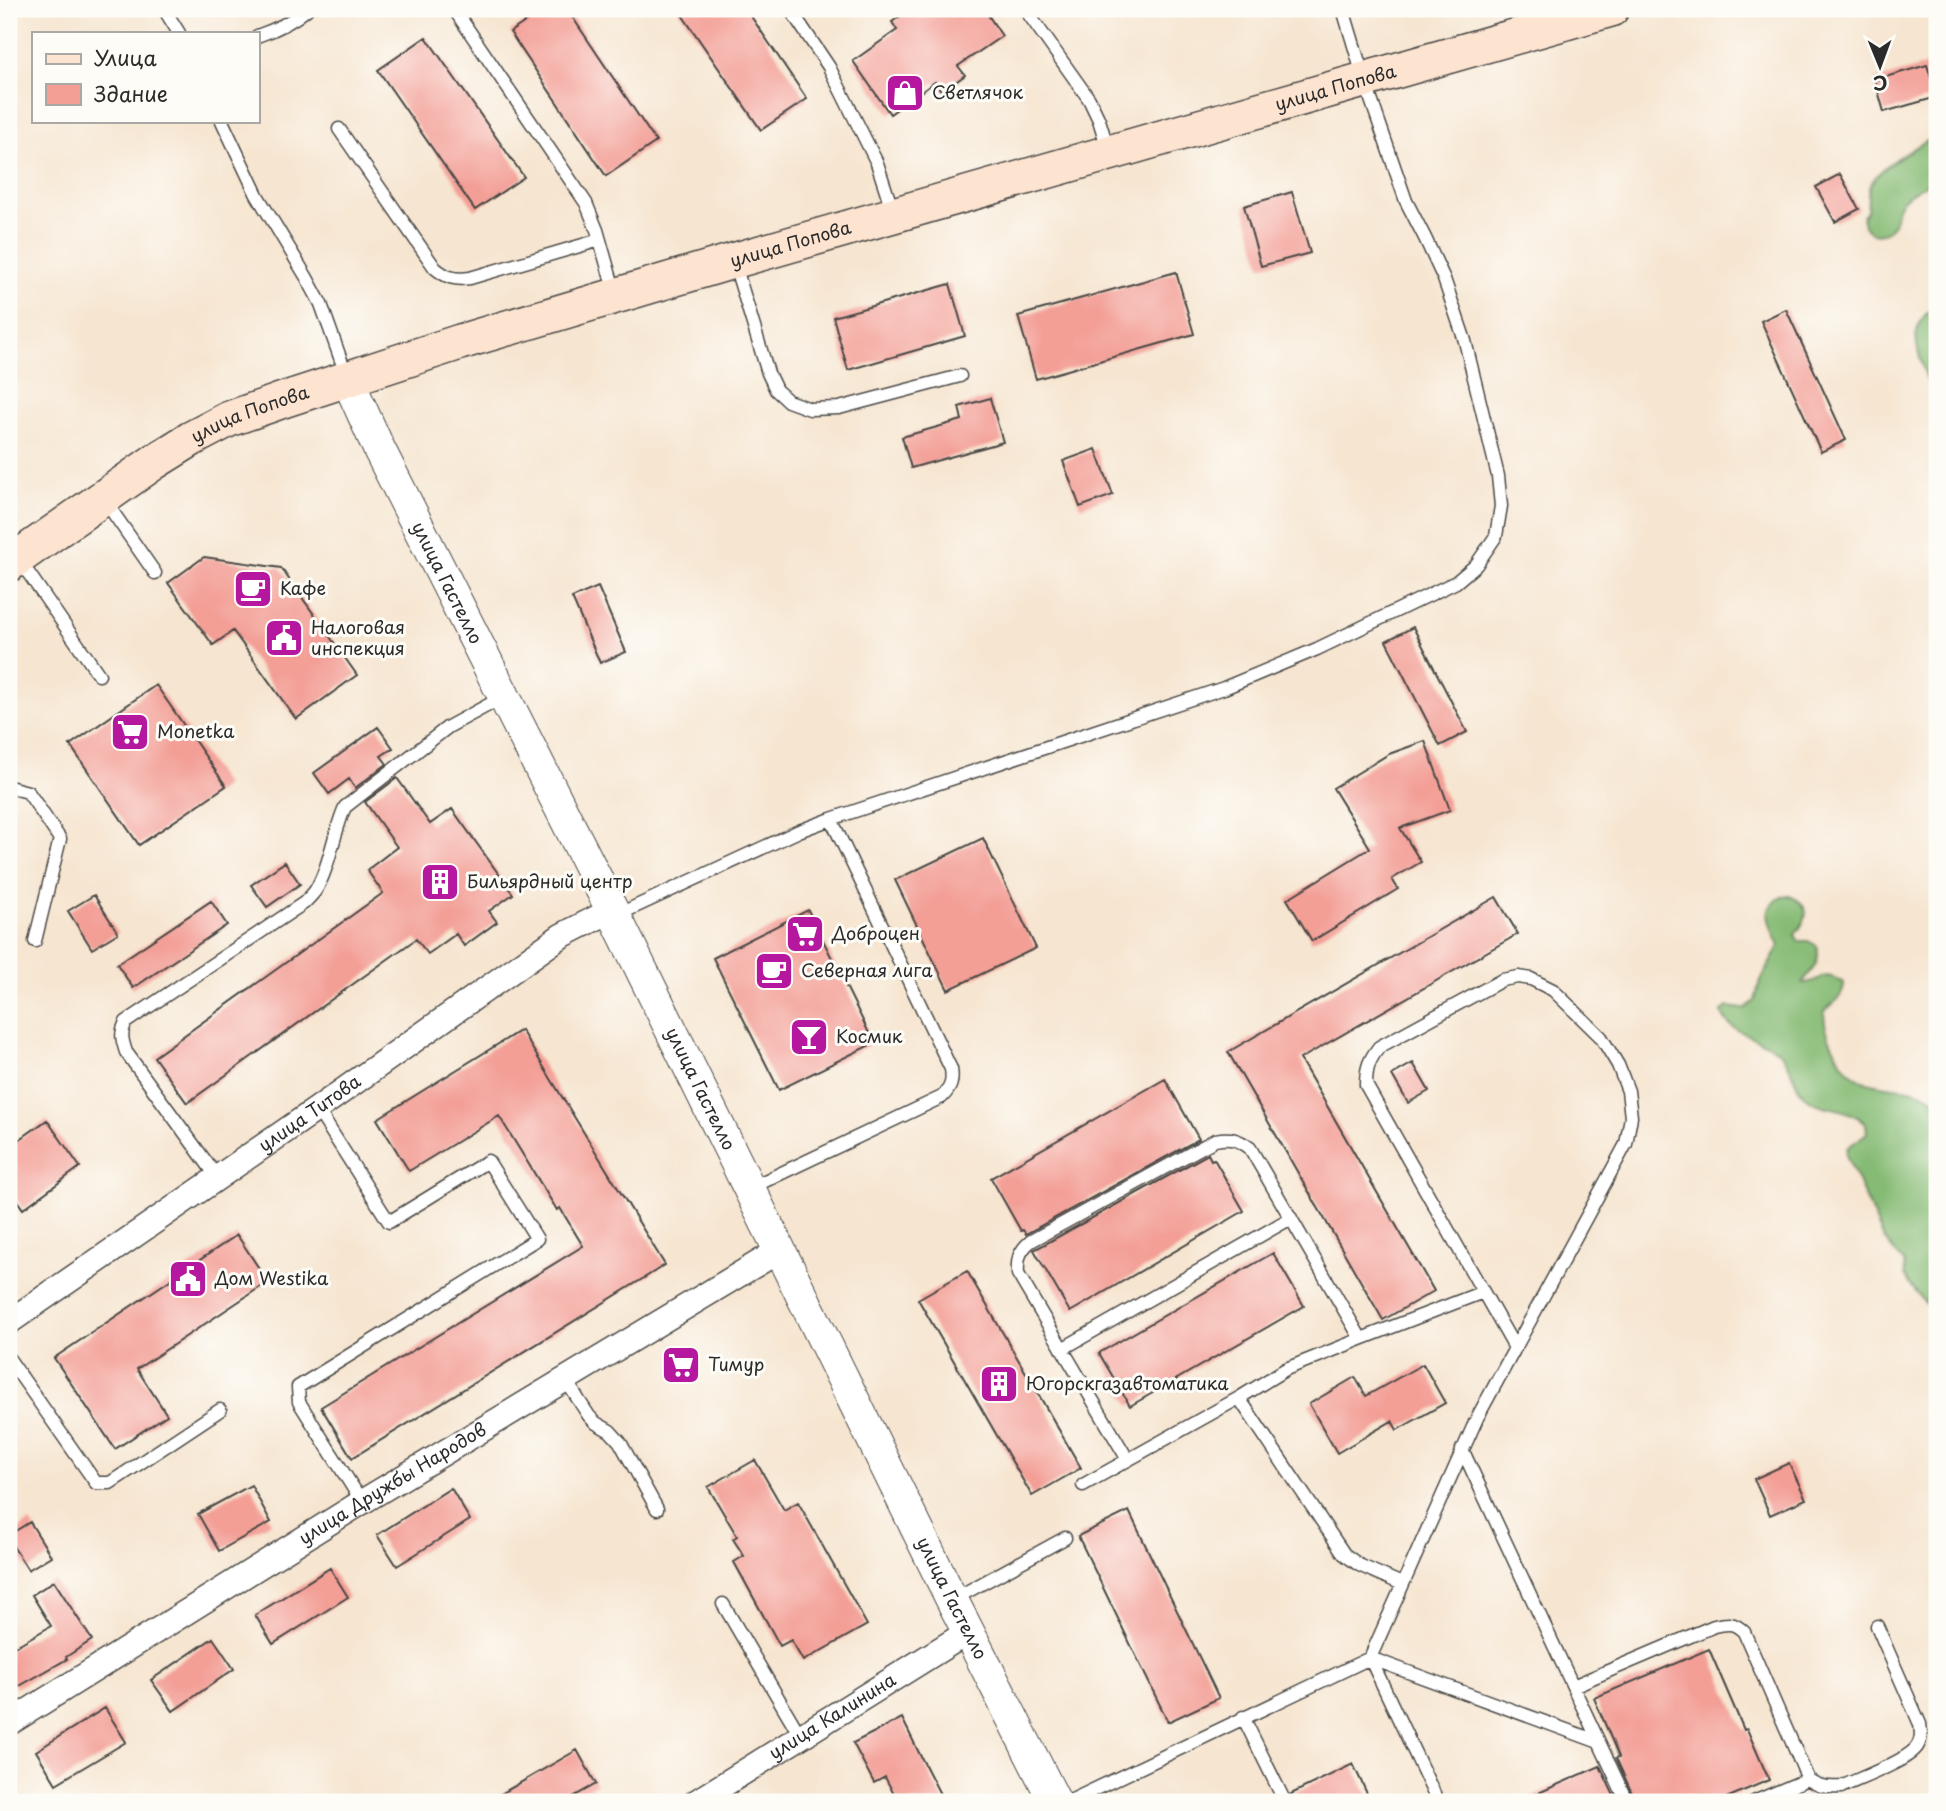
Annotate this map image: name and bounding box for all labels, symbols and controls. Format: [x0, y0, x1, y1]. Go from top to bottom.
legend [32, 32, 259, 122]
north arrow [1844, 32, 1914, 102]
text: Улица [94, 41, 157, 73]
street label: улица Попова [1271, 56, 1400, 117]
text: С [1873, 70, 1888, 98]
shop icon: Светлячок [884, 72, 926, 114]
text: Здание [94, 77, 168, 109]
place label: Светлячок [932, 78, 1024, 105]
street label: улица Попова [726, 213, 855, 273]
street label: улица Попова [185, 377, 313, 449]
street label: улица Гастелло [406, 516, 490, 648]
cafe icon: Кафе [232, 568, 274, 610]
place label: Кафе [280, 574, 326, 601]
place label: Налоговая инспекция [311, 613, 405, 661]
public building icon: Налоговая инспекция [263, 617, 305, 659]
supermarket icon: Monetka [109, 711, 151, 753]
place label: Monetka [157, 717, 235, 744]
building icon: Бильярдный центр [419, 861, 461, 903]
place label: Бильярдный центр [467, 867, 633, 894]
supermarket icon: Доброцен [784, 913, 826, 955]
place label: Доброцен [831, 919, 920, 946]
cafe icon: Северная лига [753, 950, 795, 992]
place label: Северная лига [801, 956, 933, 983]
bar icon: Космик [788, 1016, 830, 1058]
street label: улица Гастелло [660, 1022, 743, 1154]
place label: Космик [836, 1022, 903, 1049]
street label: улица Титова [252, 1067, 366, 1158]
public building icon: Дом Westika [167, 1258, 209, 1300]
place label: Дом Westika [214, 1264, 329, 1291]
supermarket icon: Тимур [660, 1344, 702, 1386]
place label: Тимур [708, 1350, 764, 1377]
building icon: Югорскгазавтоматика [978, 1363, 1020, 1405]
place label: Югорскгазавтоматика [1026, 1369, 1229, 1396]
street label: улица Дружбы Народов [293, 1415, 491, 1550]
street label: улица Гастелло [911, 1532, 995, 1664]
street label: улица Калинина [763, 1665, 901, 1765]

